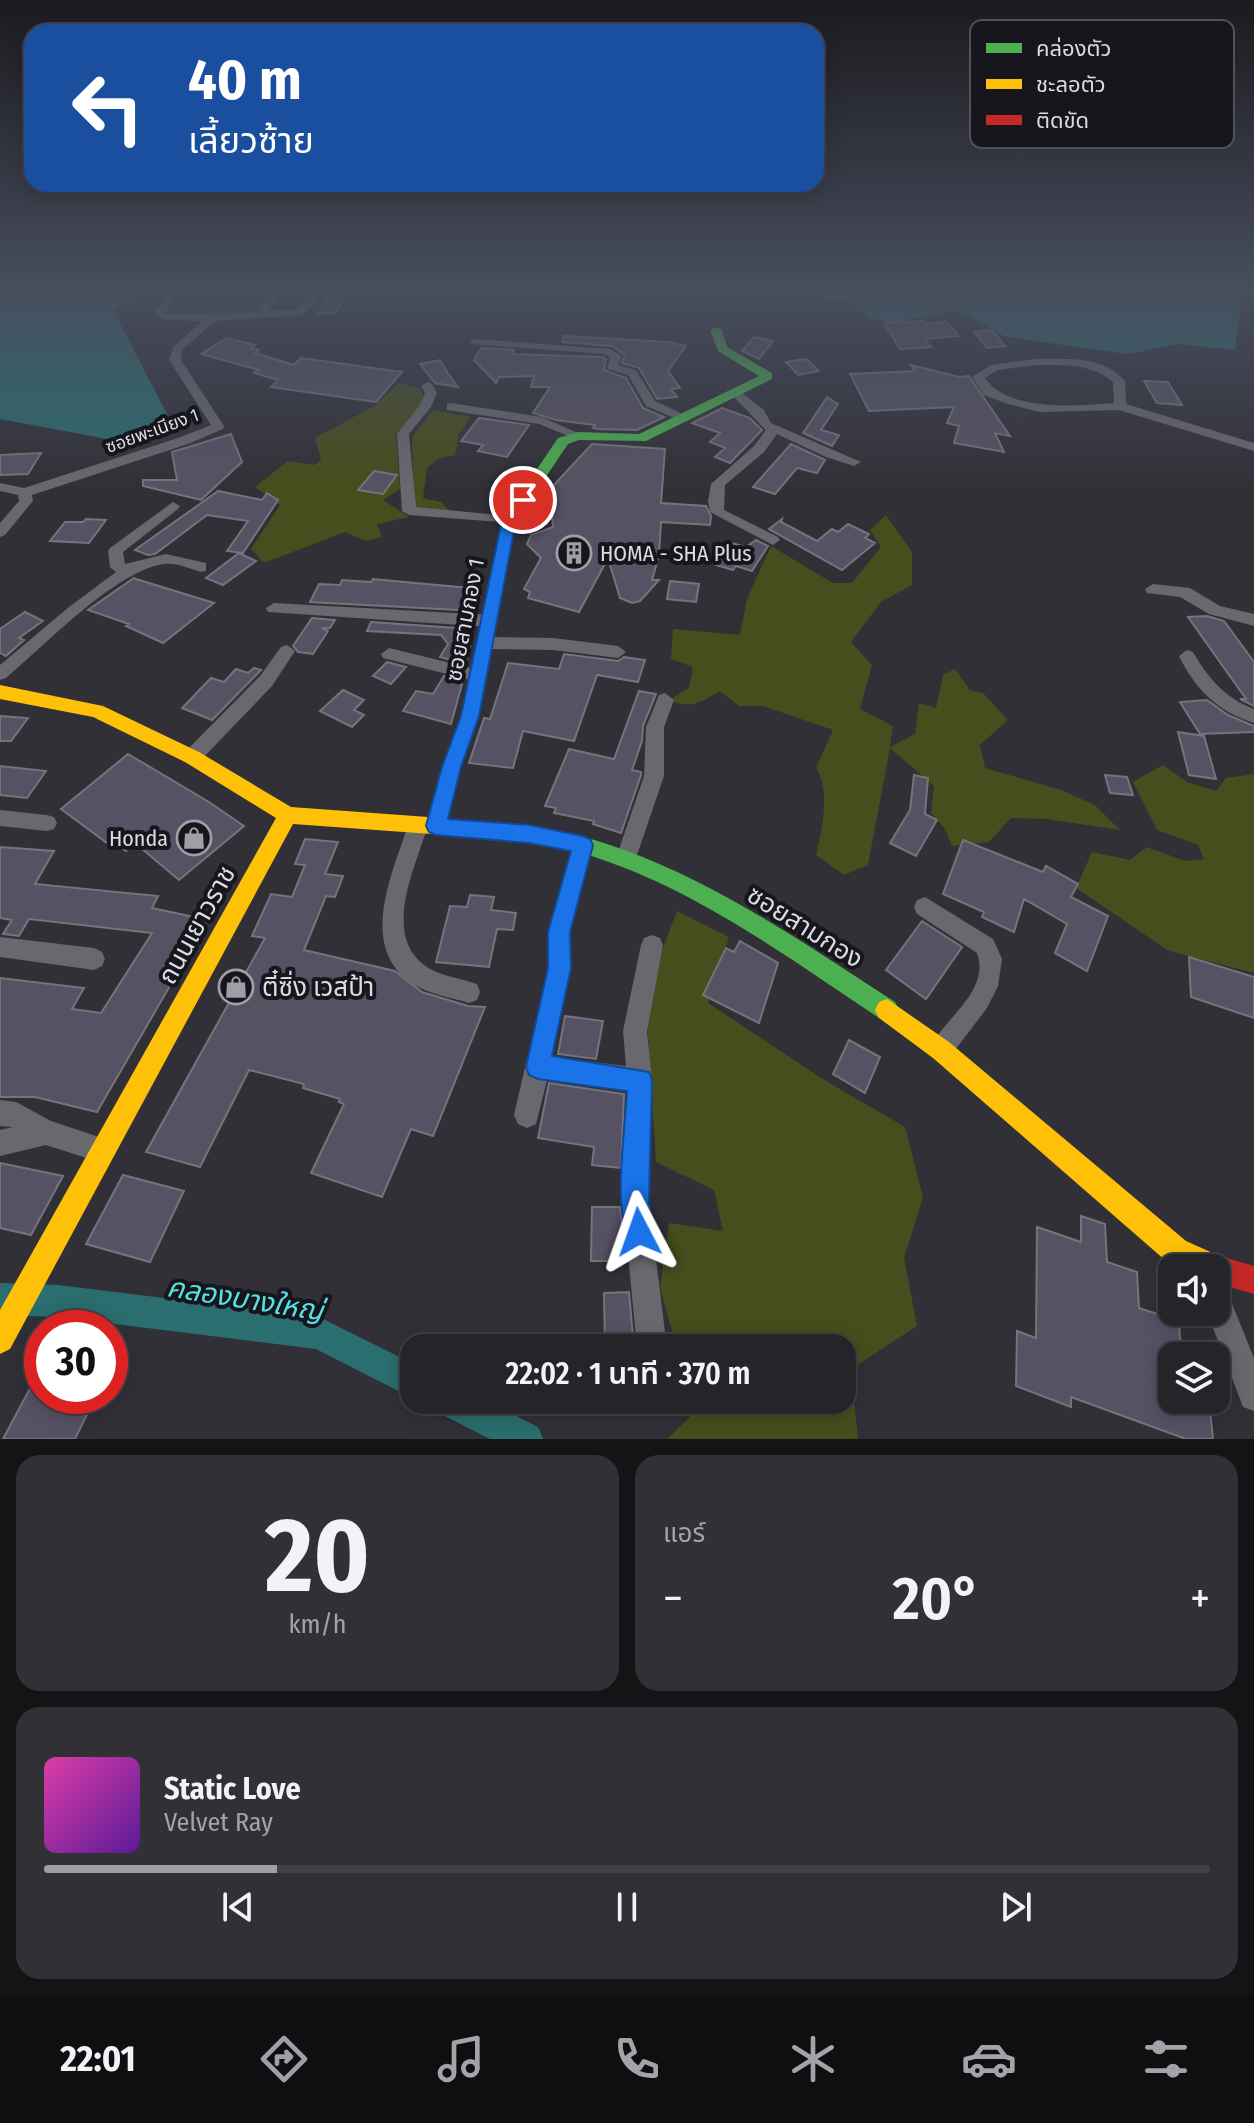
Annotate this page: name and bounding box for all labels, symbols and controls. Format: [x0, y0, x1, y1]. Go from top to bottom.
legend [970, 20, 1234, 148]
text: คล่องตัว [1036, 35, 1111, 62]
text: 40 m [188, 47, 302, 114]
icon: left [56, 56, 160, 160]
text: ชะลอตัว [1036, 71, 1106, 98]
text: ติดขัด [1036, 107, 1089, 134]
text: เลี้ยวซ้าย [188, 119, 314, 163]
street label: ซอยพะเนียง 1 [102, 404, 202, 458]
pin [489, 466, 557, 534]
icon: arrive [501, 478, 545, 522]
building icon: HOMA - SHA Plus [555, 534, 593, 572]
place label: HOMA - SHA Plus [600, 540, 752, 567]
street label: ซอยสามกอง 1 [440, 556, 490, 684]
shop icon: Honda [175, 819, 213, 857]
place label: Honda [109, 825, 168, 852]
street label: ถนนเยาวราช [152, 860, 242, 990]
street label: ซอยสามกอง [741, 879, 869, 975]
shop icon: ตี๋ซิ่ง เวสป้า [217, 968, 255, 1006]
place label: ตี๋ซิ่ง เวสป้า [262, 969, 374, 1003]
position arrow [597, 1190, 681, 1274]
map controls [1158, 1254, 1230, 1414]
button: sound [1158, 1254, 1230, 1326]
water label: คลองบางใหญ่ [165, 1270, 329, 1328]
speed limit sign: 30 [24, 1310, 128, 1414]
button: layers [1158, 1342, 1230, 1414]
text: 22:02 · 1 นาที · 370 m [506, 1356, 750, 1392]
text: 20 [265, 1494, 370, 1619]
text: แอร์ [663, 1518, 705, 1549]
text: 20° [892, 1563, 980, 1635]
text: − [663, 1572, 683, 1625]
text: + [1190, 1572, 1210, 1625]
text: km/h [289, 1609, 346, 1640]
text: Static Love [164, 1771, 301, 1807]
text: Velvet Ray [164, 1807, 273, 1838]
icon: previous [216, 1885, 260, 1929]
icon: pause [605, 1885, 649, 1929]
icon: next [994, 1885, 1038, 1929]
icon: directions [256, 2031, 312, 2087]
icon: music [433, 2031, 489, 2087]
icon: phone [609, 2031, 665, 2087]
icon: climate [785, 2031, 841, 2087]
icon: car [961, 2031, 1017, 2087]
icon: filters [1138, 2031, 1194, 2087]
text: 22:01 [60, 2037, 136, 2081]

